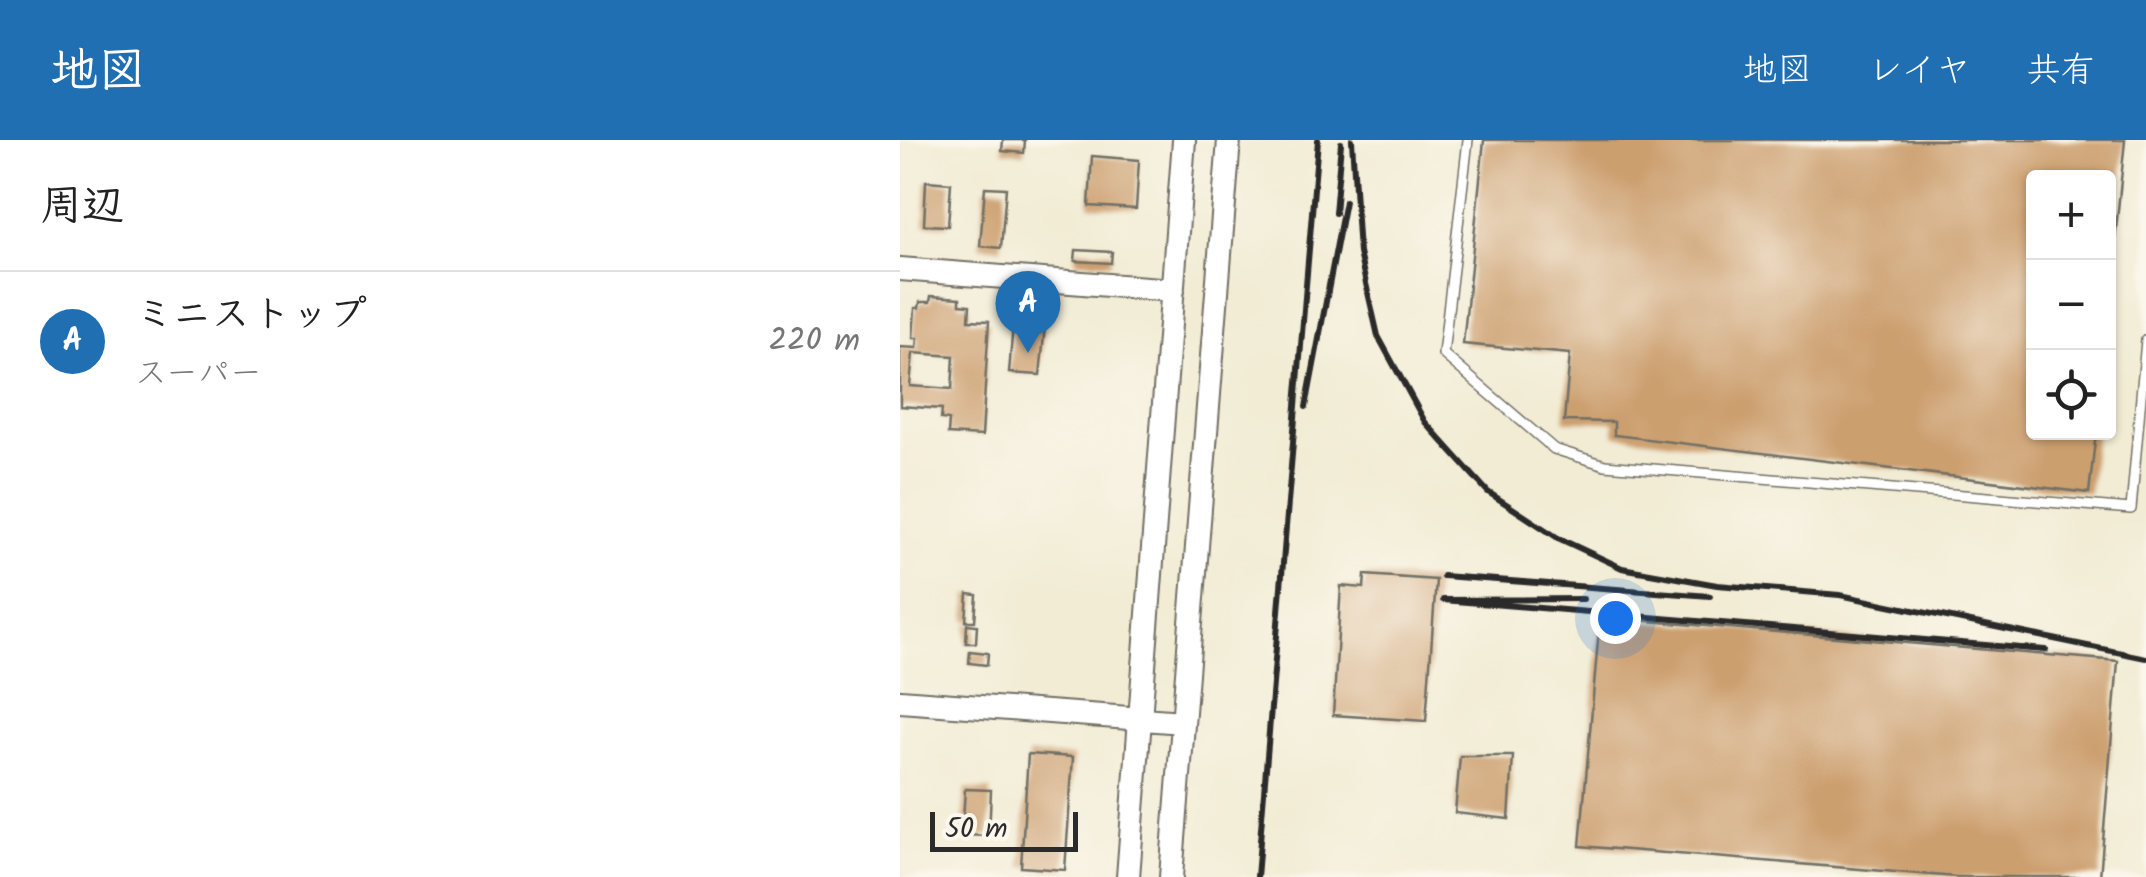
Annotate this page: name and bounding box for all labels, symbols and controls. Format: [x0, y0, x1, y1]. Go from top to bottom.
text: 地図 [50, 35, 146, 111]
text: 地図 [1742, 44, 1812, 100]
text: レイヤ [1867, 44, 1971, 100]
text: 共有 [2026, 44, 2096, 100]
map controls [2026, 170, 2116, 440]
button: + [2026, 170, 2116, 260]
text: 周辺 [40, 174, 124, 241]
button: − [2026, 260, 2116, 350]
pin: A [996, 270, 1060, 353]
text: ミニストップ [135, 286, 367, 346]
text: A [62, 316, 83, 367]
text: 220 m [769, 316, 860, 367]
text: スーパー [135, 349, 262, 400]
button: locate [2026, 350, 2116, 440]
your location [1590, 593, 1641, 644]
scale bar [930, 807, 1078, 852]
text: 50 m [945, 807, 1008, 852]

